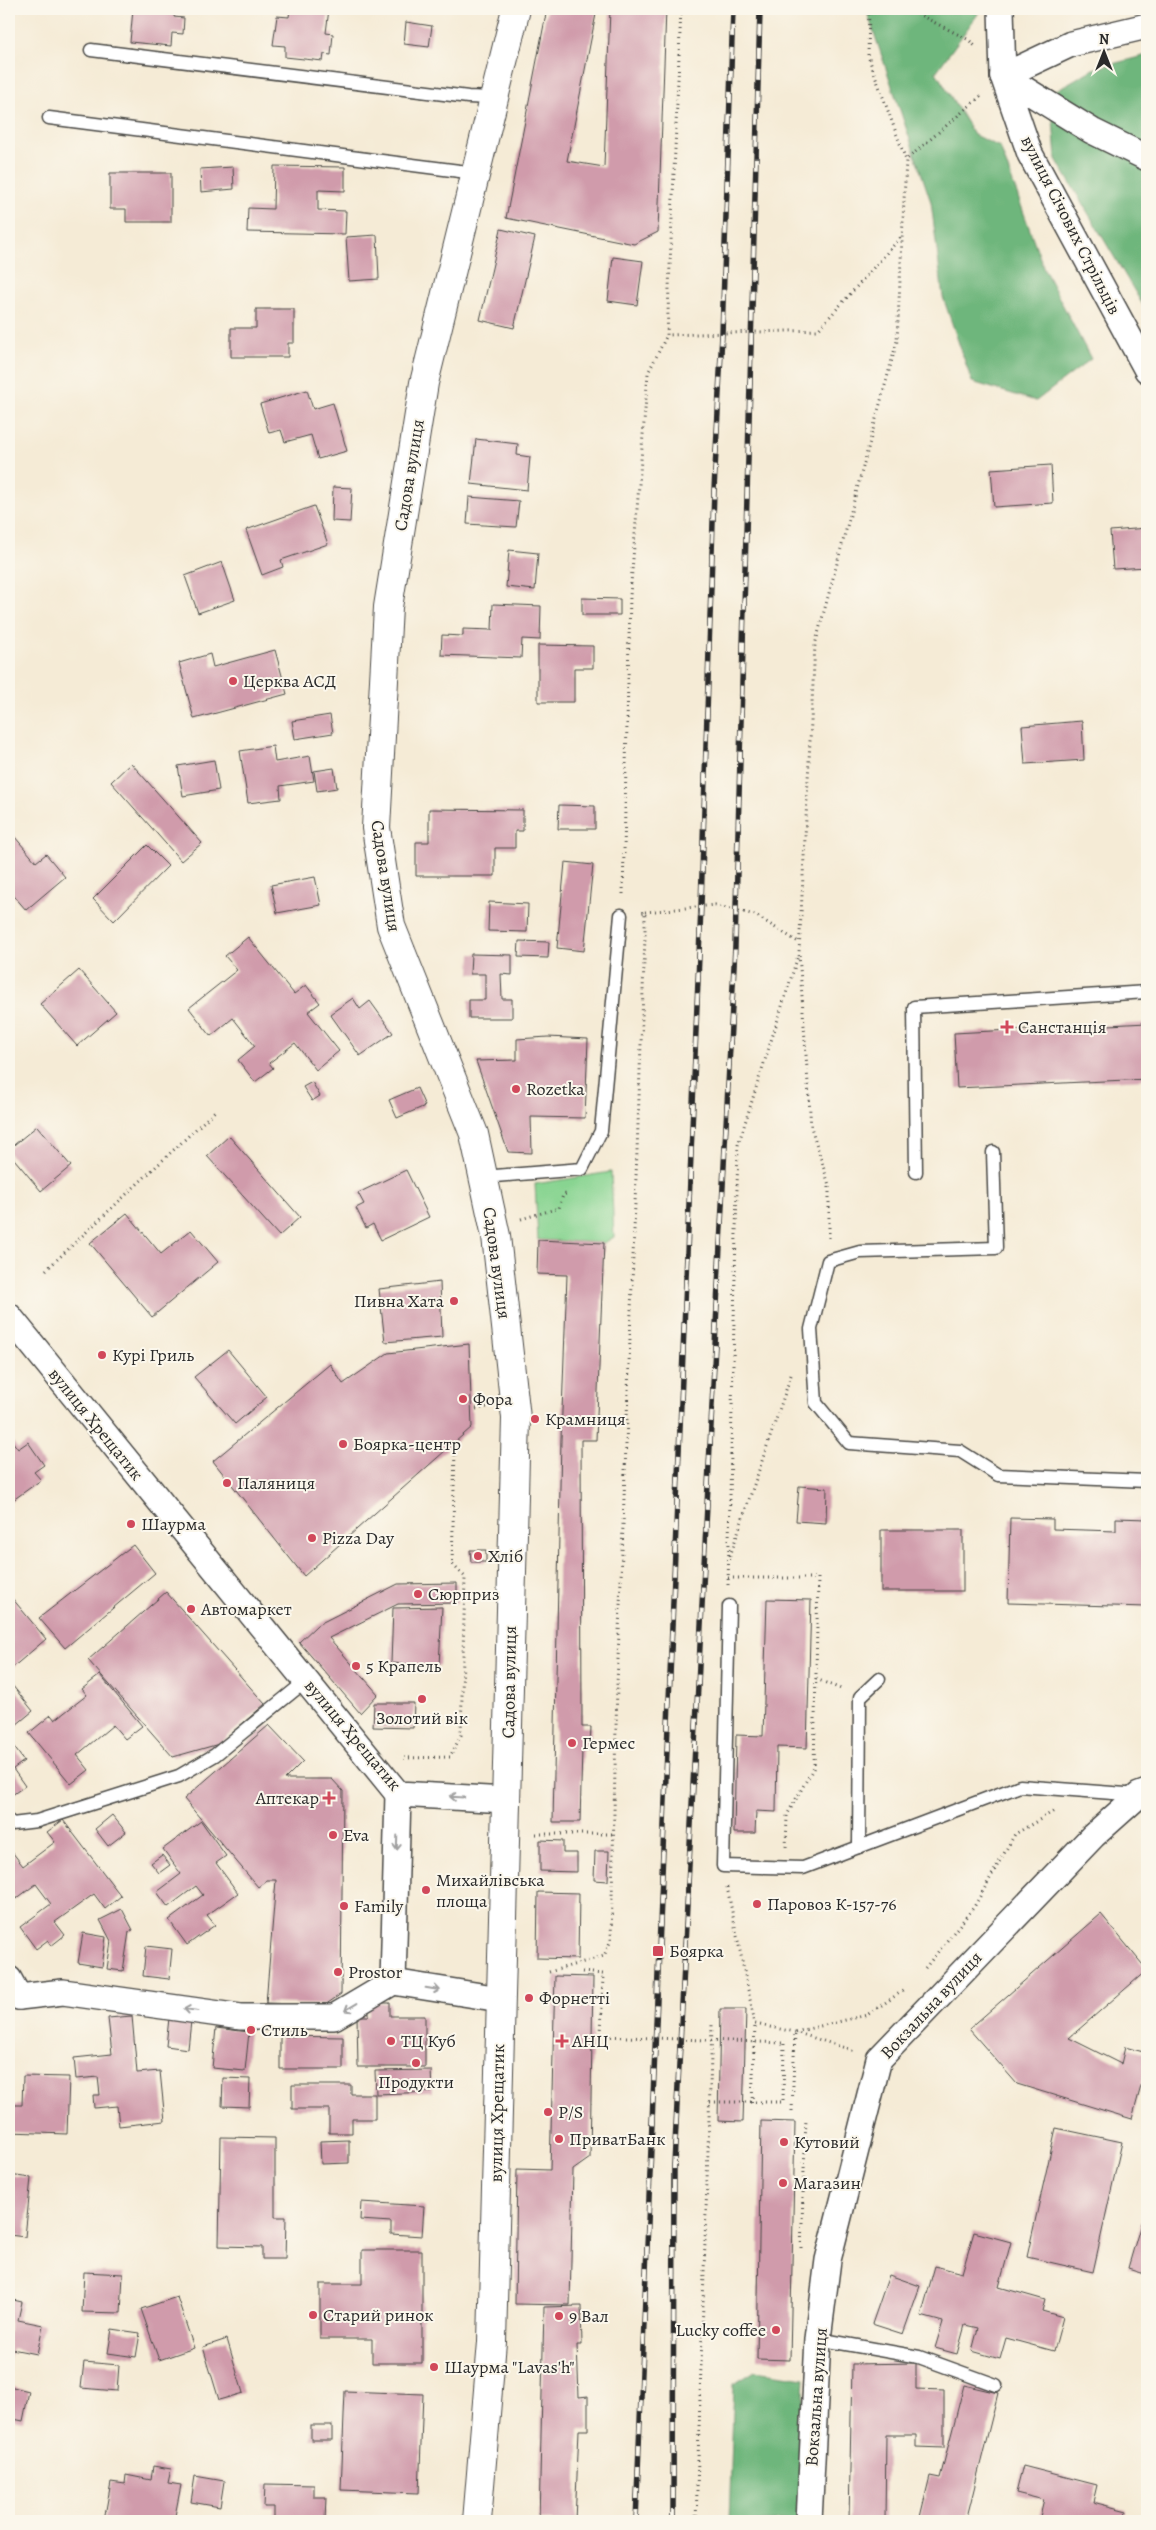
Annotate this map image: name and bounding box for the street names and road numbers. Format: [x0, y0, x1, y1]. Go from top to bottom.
street label: вулиця Січових Стрільців [1015, 131, 1127, 319]
street label: Садова вулиця [388, 417, 430, 533]
street label: Садова вулиця [365, 818, 407, 934]
street label: Садова вулиця [477, 1205, 517, 1321]
street label: вулиця Хрещатик [43, 1363, 149, 1485]
street label: Садова вулиця [496, 1625, 522, 1739]
street label: вулиця Хрещатик [299, 1674, 407, 1796]
street label: Вокзальна вулиця [875, 1946, 987, 2064]
street label: вулиця Хрещатик [484, 2044, 510, 2182]
street label: Вокзальна вулиця [799, 2327, 833, 2467]

